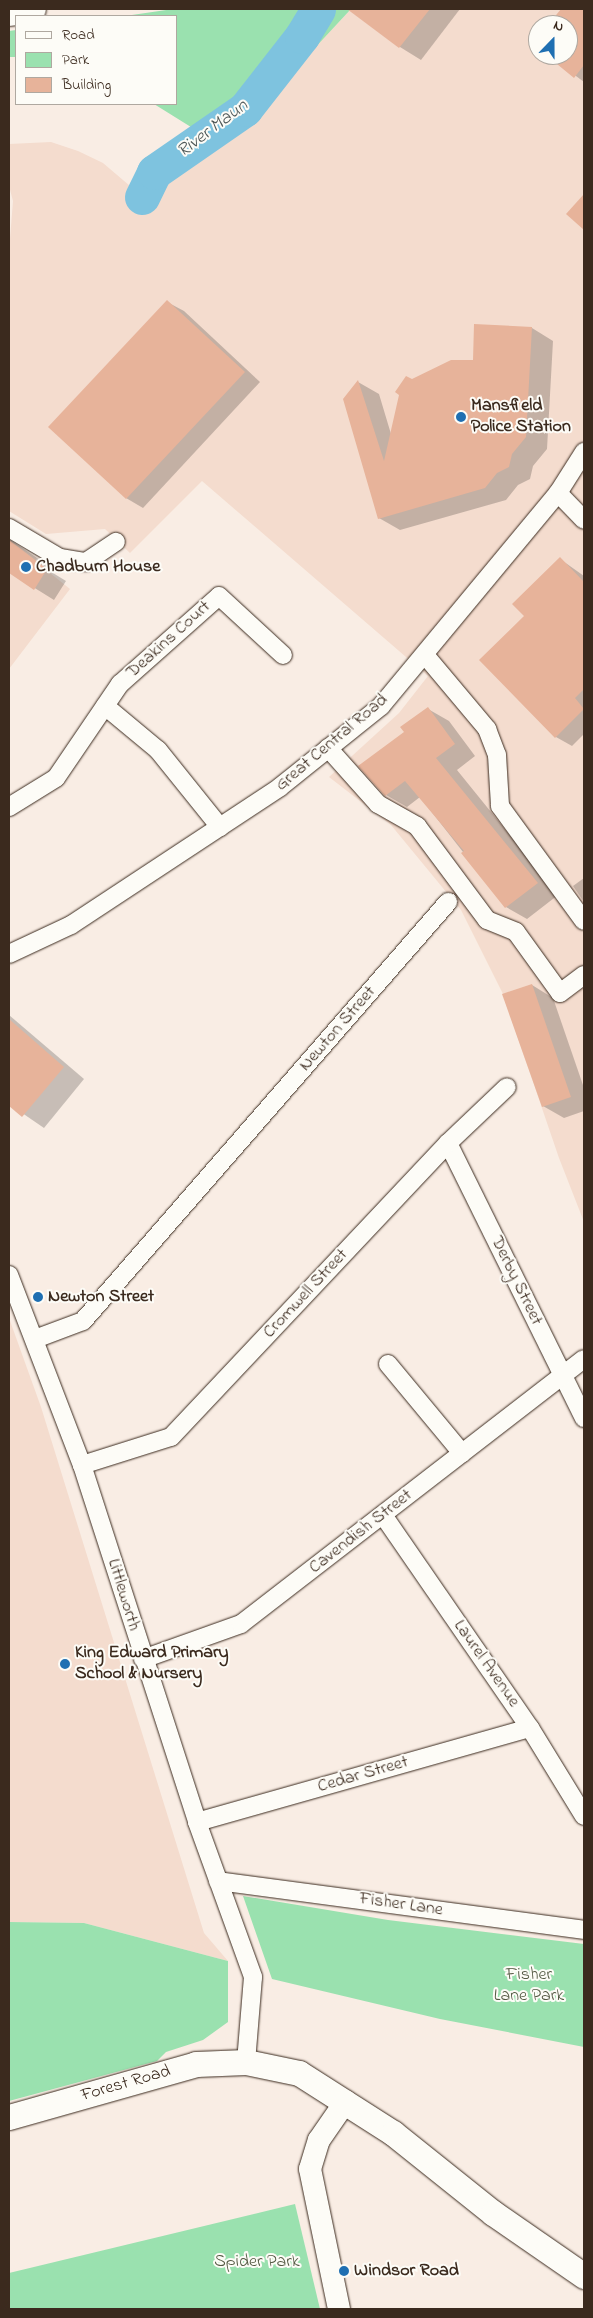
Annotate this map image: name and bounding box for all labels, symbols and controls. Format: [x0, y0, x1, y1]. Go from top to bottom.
legend [15, 15, 178, 105]
north arrow [528, 15, 578, 65]
text: N [550, 15, 567, 38]
text: Road [62, 24, 95, 46]
text: Park [62, 49, 89, 71]
text: Building [62, 74, 111, 96]
water label: River Maun [173, 95, 253, 163]
place label: Mansfield Police Station [471, 396, 571, 438]
marker: Mansfield Police Station [455, 411, 467, 423]
place label: Chadburn House [36, 556, 160, 578]
marker: Chadburn House [20, 561, 32, 573]
street label: Deakins Court [122, 597, 216, 683]
street label: Great Central Road [271, 690, 393, 796]
street label: Newton Street [295, 982, 381, 1076]
street label: Derby Street [485, 1233, 547, 1329]
street label: Cromwell Street [259, 1245, 353, 1343]
place label: Newton Street [48, 1286, 154, 1308]
marker: Newton Street [32, 1291, 44, 1303]
street label: Cavendish Street [305, 1485, 417, 1579]
street label: Littleworth [102, 1556, 144, 1634]
street label: Laurel Avenue [448, 1616, 524, 1712]
place label: King Edward Primary School & Nursery [75, 1643, 229, 1686]
marker: King Edward Primary School & Nursery [59, 1658, 71, 1670]
street label: Cedar Street [315, 1752, 411, 1798]
street label: Fisher Lane [358, 1888, 444, 1922]
park label: Fisher Lane Park [494, 1965, 564, 2008]
street label: Forest Road [79, 2061, 173, 2107]
park label: Spider Park [214, 2251, 300, 2273]
place label: Windsor Road [354, 2260, 459, 2282]
marker: Windsor Road [338, 2265, 350, 2277]

